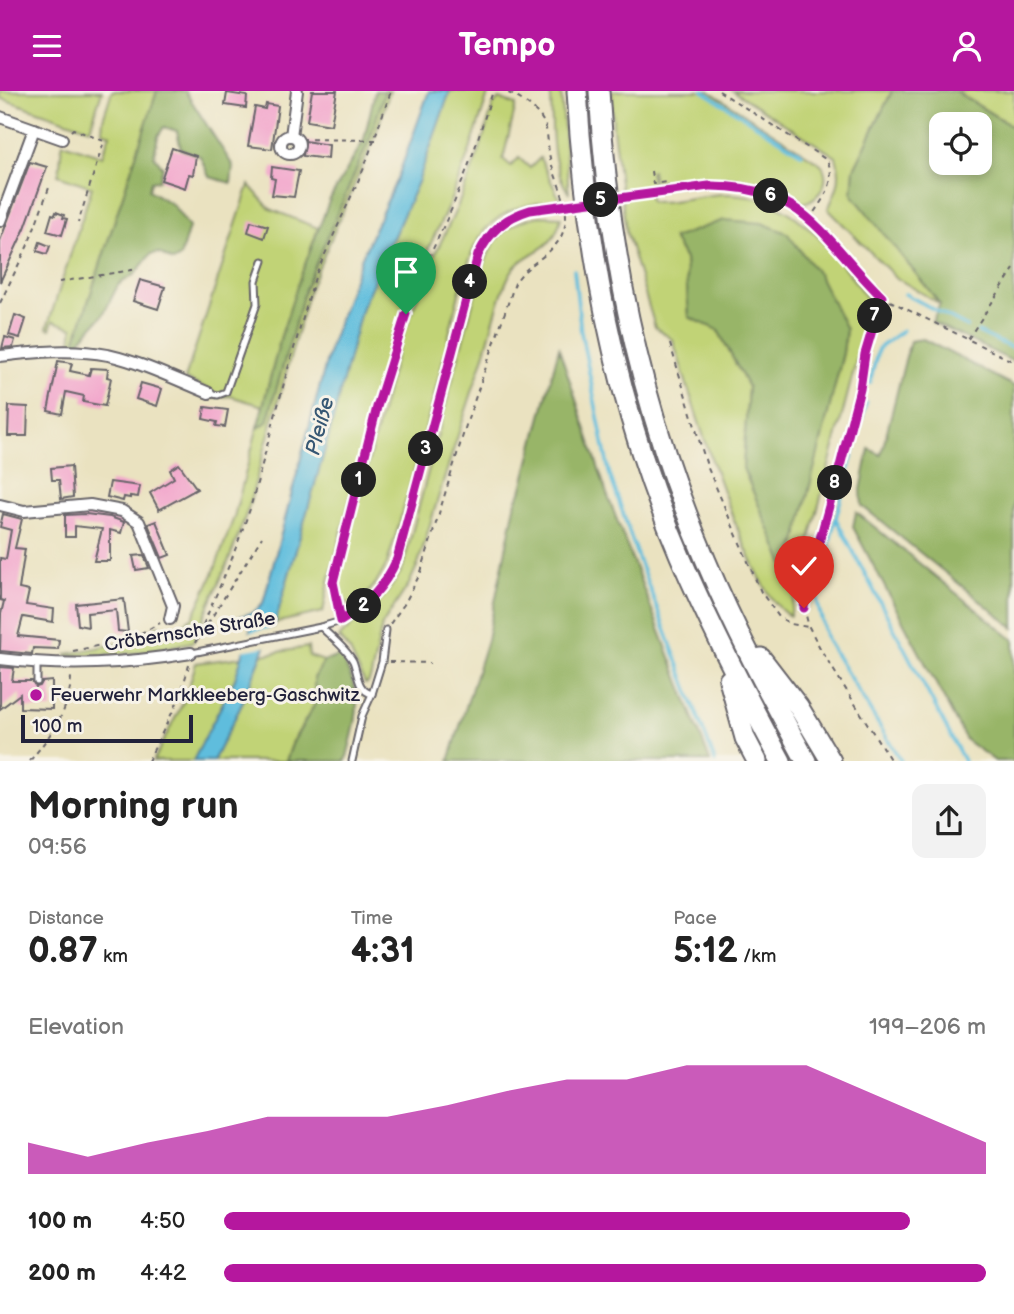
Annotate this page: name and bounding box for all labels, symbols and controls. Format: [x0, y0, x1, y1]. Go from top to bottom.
text: Tempo [459, 26, 556, 65]
icon: menu [28, 27, 66, 65]
icon: person [948, 27, 986, 65]
map controls [929, 112, 992, 175]
button: locate [929, 112, 992, 175]
pin: 6 [754, 179, 788, 213]
pin: 5 [584, 183, 618, 217]
text: 6 [765, 184, 776, 207]
text: 5 [595, 188, 606, 211]
pin [376, 242, 436, 314]
icon: arrive [387, 253, 425, 291]
pin: 4 [452, 265, 488, 299]
text: 4 [464, 270, 475, 293]
pin: 7 [858, 299, 892, 334]
text: 7 [869, 304, 880, 327]
water label: Pleiße [300, 394, 340, 458]
pin: 3 [408, 431, 444, 467]
text: 3 [420, 437, 431, 460]
pin: 1 [342, 463, 376, 497]
pin: 8 [818, 465, 852, 501]
text: 1 [355, 468, 363, 491]
text: 8 [829, 471, 840, 494]
pin [774, 536, 834, 608]
icon: check [785, 547, 823, 585]
pin: 2 [346, 589, 382, 623]
text: 2 [358, 594, 369, 617]
street label: Cröbernsche Straße [103, 607, 277, 657]
place label: Feuerwehr Markkleeberg-Gaschwitz [50, 684, 361, 707]
marker: Feuerwehr Markkleeberg-Gaschwitz [28, 687, 44, 703]
scale bar [21, 712, 192, 744]
text: 100 m [32, 715, 83, 738]
text: Morning run [28, 784, 239, 829]
button: share [912, 784, 986, 858]
text: 09:56 [28, 833, 87, 861]
text: Distance [28, 907, 104, 930]
text: Time [351, 907, 393, 930]
text: Pace [673, 907, 717, 930]
text: 0.87 [28, 930, 98, 973]
text: 4:31 [351, 930, 415, 973]
text: 5:12 [673, 930, 738, 973]
text: km [98, 945, 128, 968]
text: /km [738, 945, 776, 968]
text: Elevation [28, 1013, 124, 1041]
text: 199–206 m [869, 1013, 986, 1041]
text: 100 m [28, 1207, 92, 1235]
text: 4:50 [140, 1207, 185, 1235]
text: 200 m [28, 1259, 96, 1287]
text: 4:42 [140, 1259, 186, 1287]

